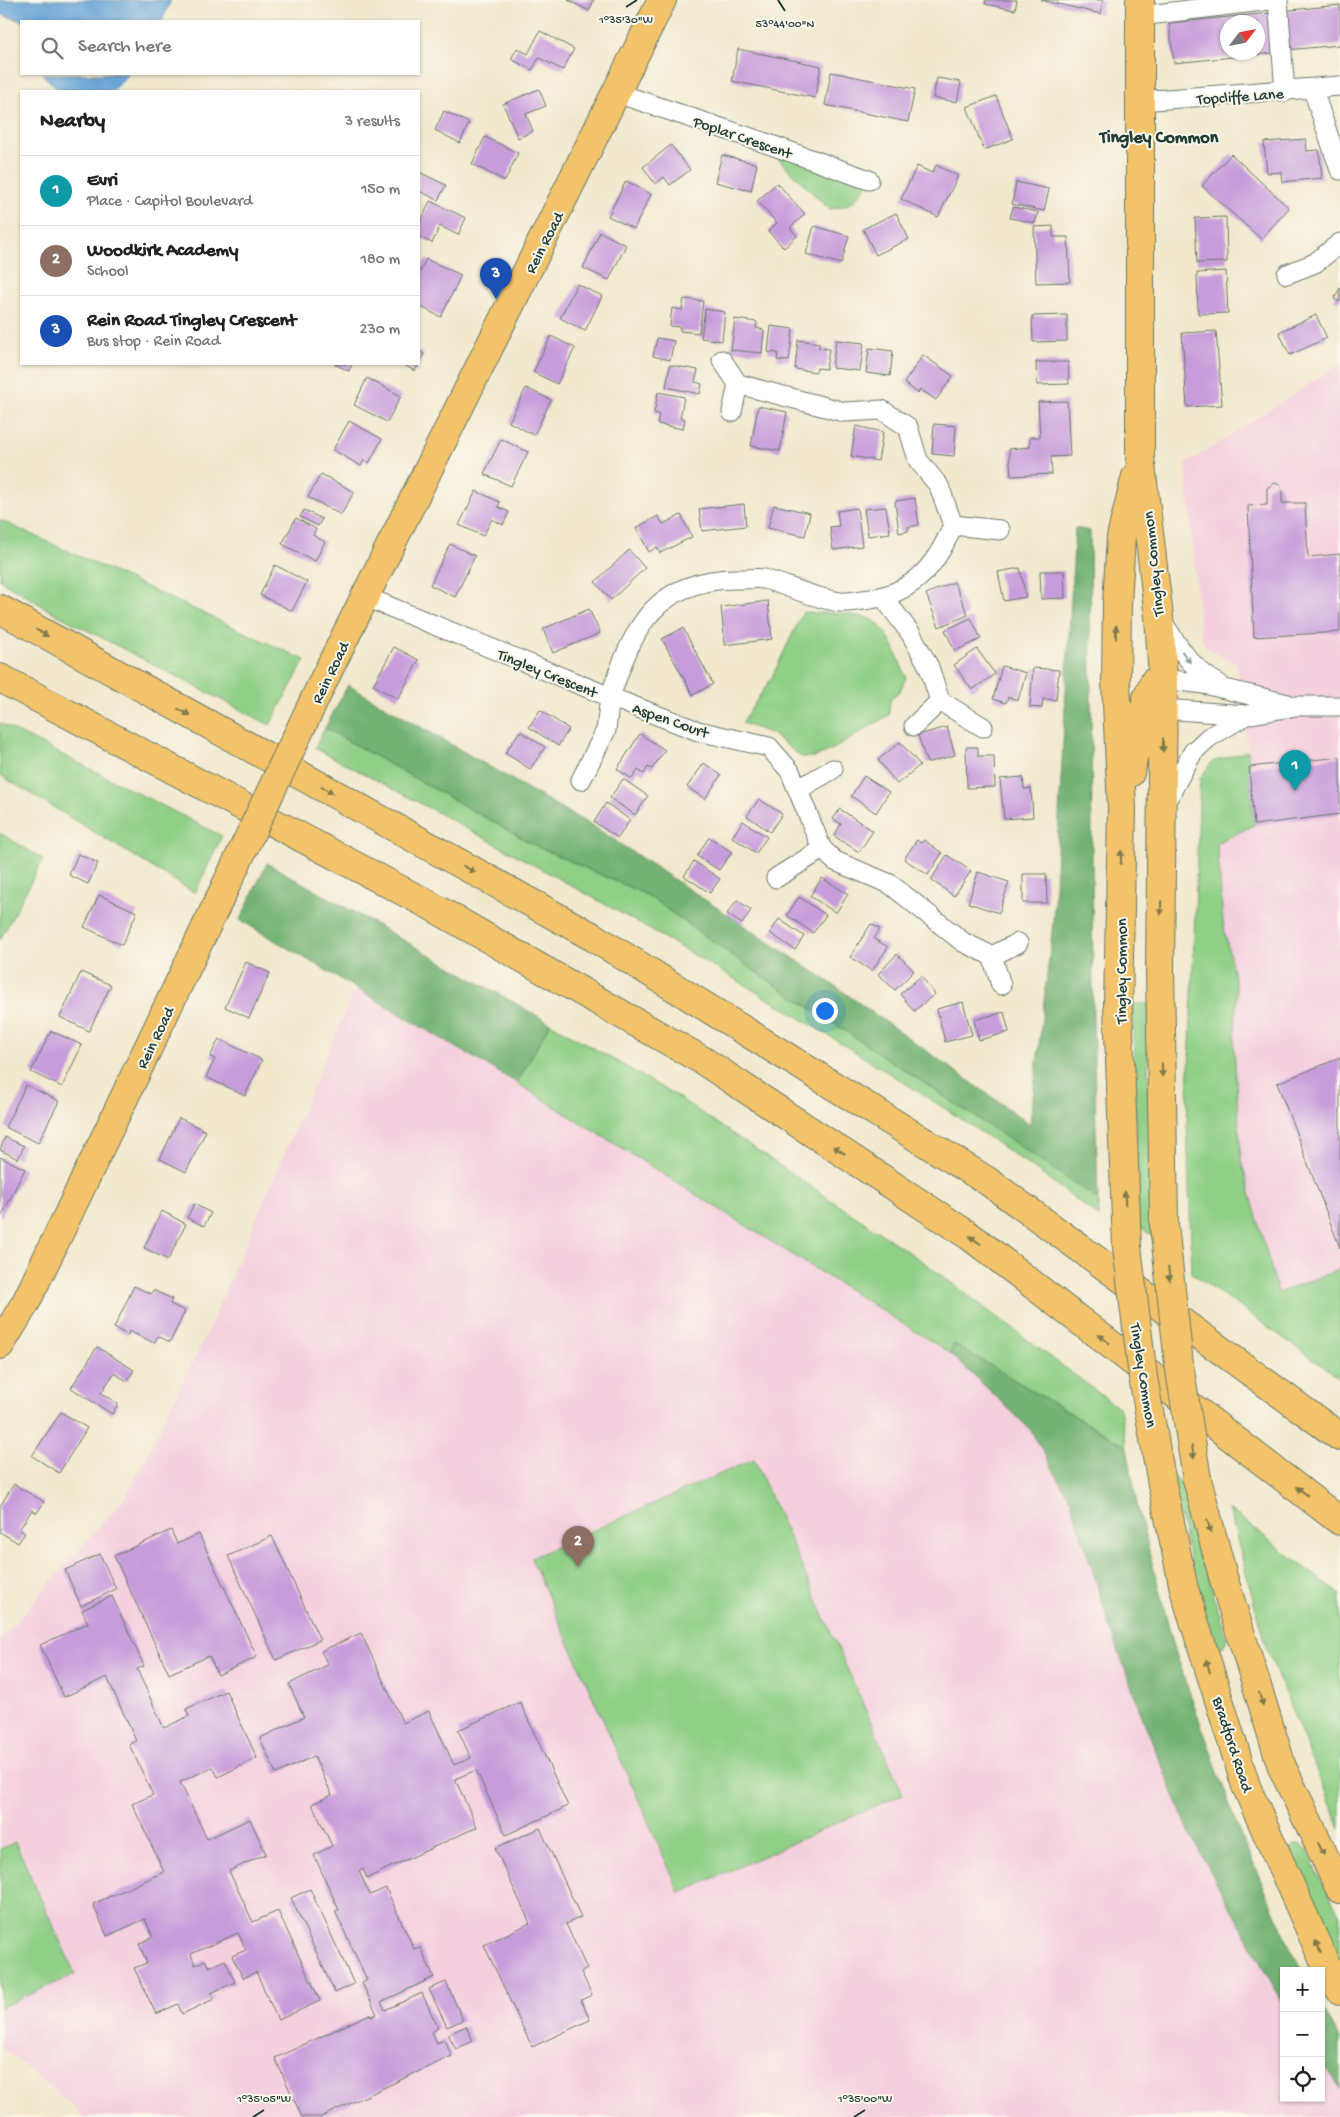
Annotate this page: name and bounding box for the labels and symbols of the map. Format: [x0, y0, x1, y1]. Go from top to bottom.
text: 1°35'30"W [598, 14, 653, 28]
north arrow [1220, 15, 1265, 60]
text: 53°44'00"N [756, 18, 815, 32]
street label: Topcliffe Lane [1195, 86, 1285, 111]
street label: Poplar Crescent [689, 113, 795, 166]
district label: Tingley Common [1098, 128, 1219, 149]
street label: Rein Road [523, 208, 570, 278]
pin: 3 [480, 258, 512, 299]
street label: Tingley Common [1140, 510, 1171, 618]
one-way arrow [1112, 624, 1120, 640]
one-way arrow [36, 629, 49, 638]
street label: Rein Road [309, 638, 356, 708]
street label: Tingley Crescent [493, 646, 601, 704]
one-way arrow [1181, 650, 1192, 663]
street label: Aspen Court [629, 700, 712, 745]
one-way arrow [177, 708, 192, 716]
one-way arrow [1159, 738, 1167, 754]
pin: 1 [1279, 750, 1311, 791]
one-way arrow [320, 786, 334, 795]
one-way arrow [1117, 849, 1125, 865]
one-way arrow [463, 864, 476, 873]
one-way arrow [1157, 900, 1165, 916]
street label: Tingley Common [1114, 918, 1133, 1025]
your location [812, 998, 838, 1024]
street label: Rein Road [134, 1003, 181, 1073]
one-way arrow [1158, 1063, 1166, 1079]
one-way arrow [832, 1145, 846, 1155]
one-way arrow [1121, 1190, 1129, 1206]
one-way arrow [968, 1235, 982, 1245]
one-way arrow [1165, 1266, 1173, 1282]
street label: Tingley Common [1124, 1321, 1159, 1429]
one-way arrow [1097, 1334, 1110, 1344]
one-way arrow [1189, 1444, 1197, 1460]
one-way arrow [1296, 1486, 1309, 1497]
one-way arrow [1206, 1519, 1214, 1534]
pin: 2 [562, 1526, 594, 1567]
one-way arrow [1204, 1658, 1212, 1673]
one-way arrow [1257, 1691, 1265, 1706]
street label: Bradford Road [1206, 1694, 1256, 1797]
one-way arrow [1317, 1842, 1325, 1856]
one-way arrow [1313, 1940, 1321, 1954]
text: 1°35'05"W [236, 2093, 291, 2107]
text: 1°35'00"W [837, 2093, 892, 2107]

